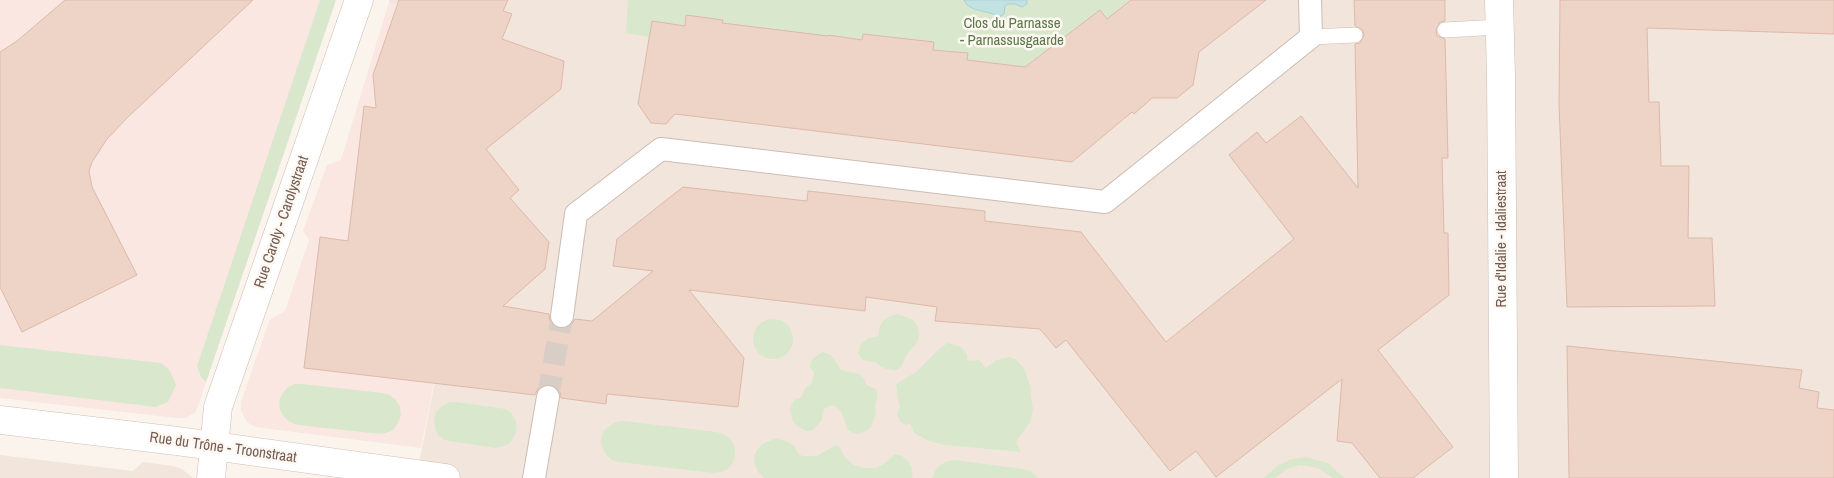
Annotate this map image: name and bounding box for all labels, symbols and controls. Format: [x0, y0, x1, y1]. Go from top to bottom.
park label: Clos du Parnasse - Parnassusgaarde [960, 15, 1064, 50]
street label: Rue Caroly - Carolystraat [251, 153, 313, 291]
street label: Rue d'Idalie - Idaliestraat [1493, 170, 1511, 308]
street label: Rue du Trône - Troonstraat [148, 429, 298, 467]

